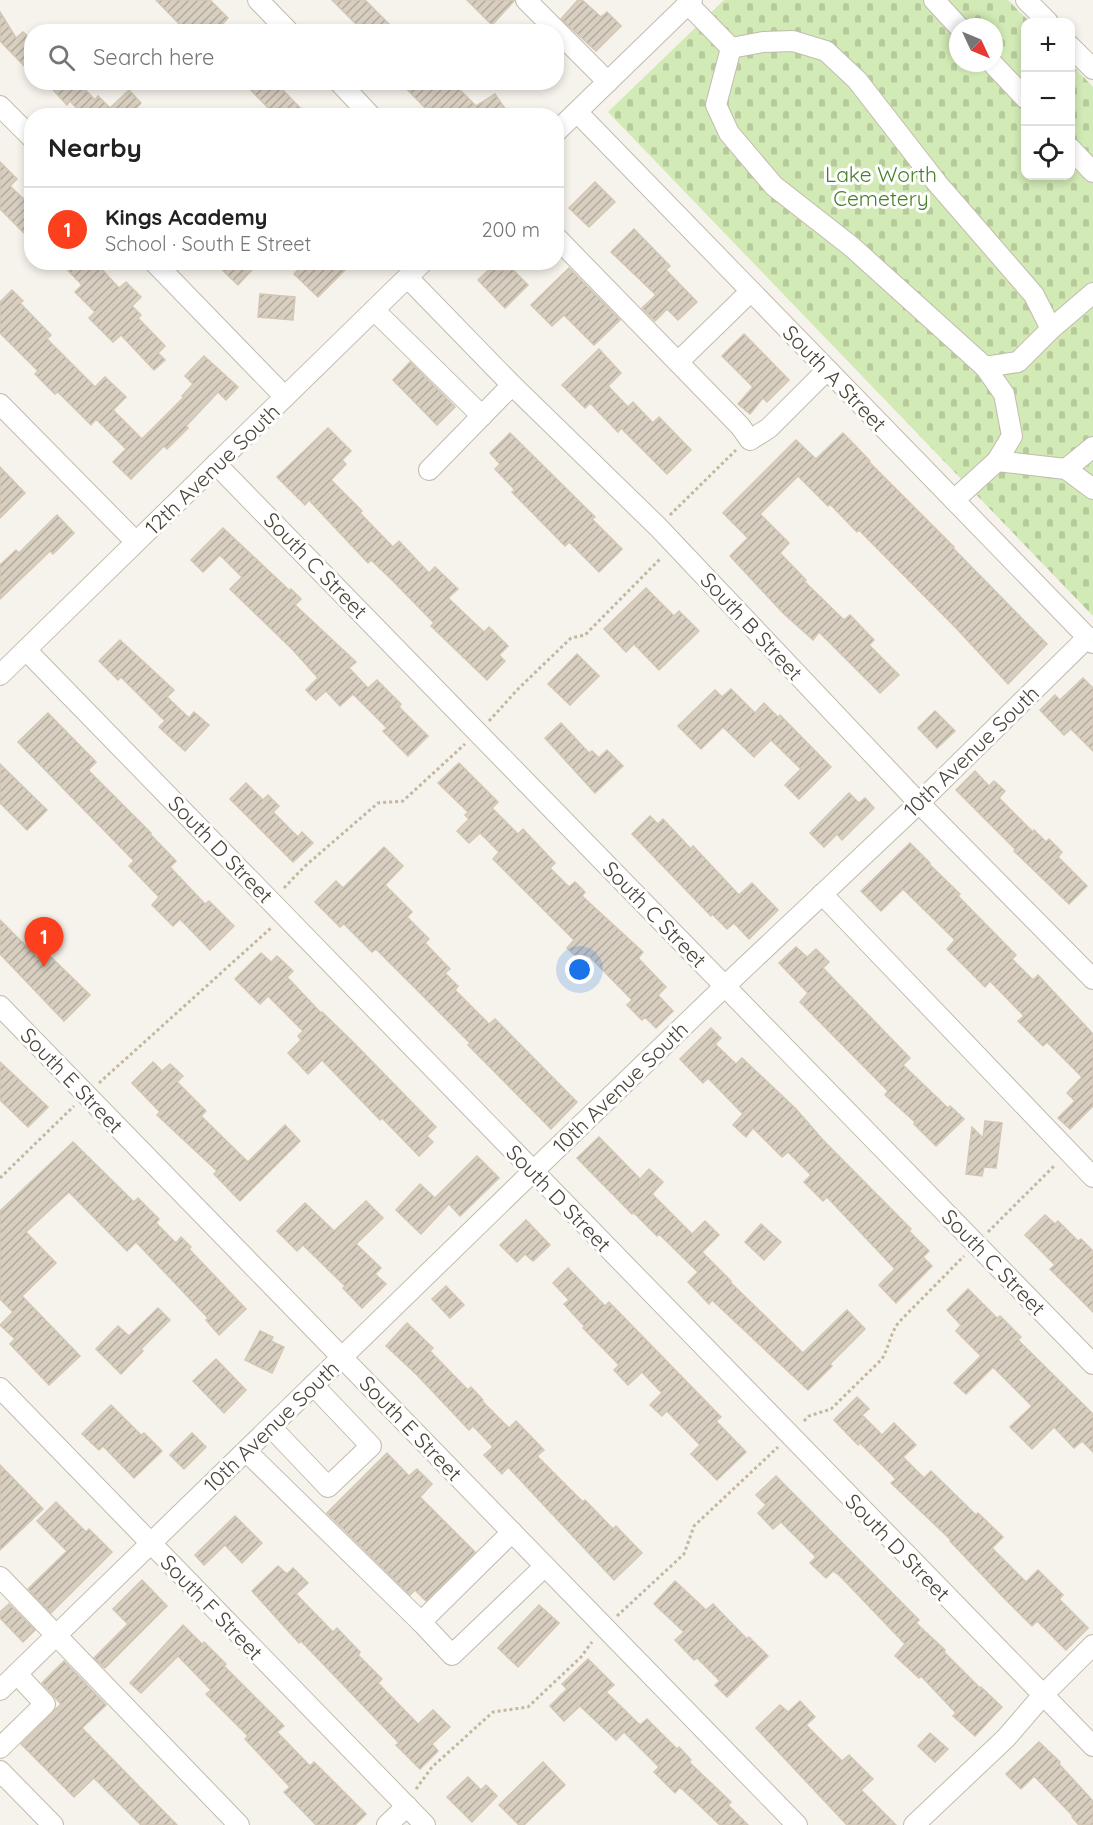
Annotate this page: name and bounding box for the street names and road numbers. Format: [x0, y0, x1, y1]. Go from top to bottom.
street label: South A Street [778, 319, 892, 437]
street label: 12th Avenue South [139, 398, 285, 540]
street label: South C Street [259, 506, 373, 624]
street label: South B Street [695, 567, 809, 685]
street label: 10th Avenue South [898, 680, 1044, 822]
street label: South D Street [163, 790, 279, 908]
street label: South C Street [598, 855, 712, 973]
street label: 10th Avenue South [547, 1016, 693, 1158]
street label: South E Street [15, 1022, 129, 1138]
street label: South D Street [501, 1139, 617, 1257]
street label: South C Street [937, 1203, 1051, 1321]
street label: 10th Avenue South [198, 1355, 344, 1497]
street label: South E Street [354, 1370, 468, 1486]
street label: South D Street [840, 1488, 956, 1606]
street label: South F Street [155, 1549, 269, 1665]

